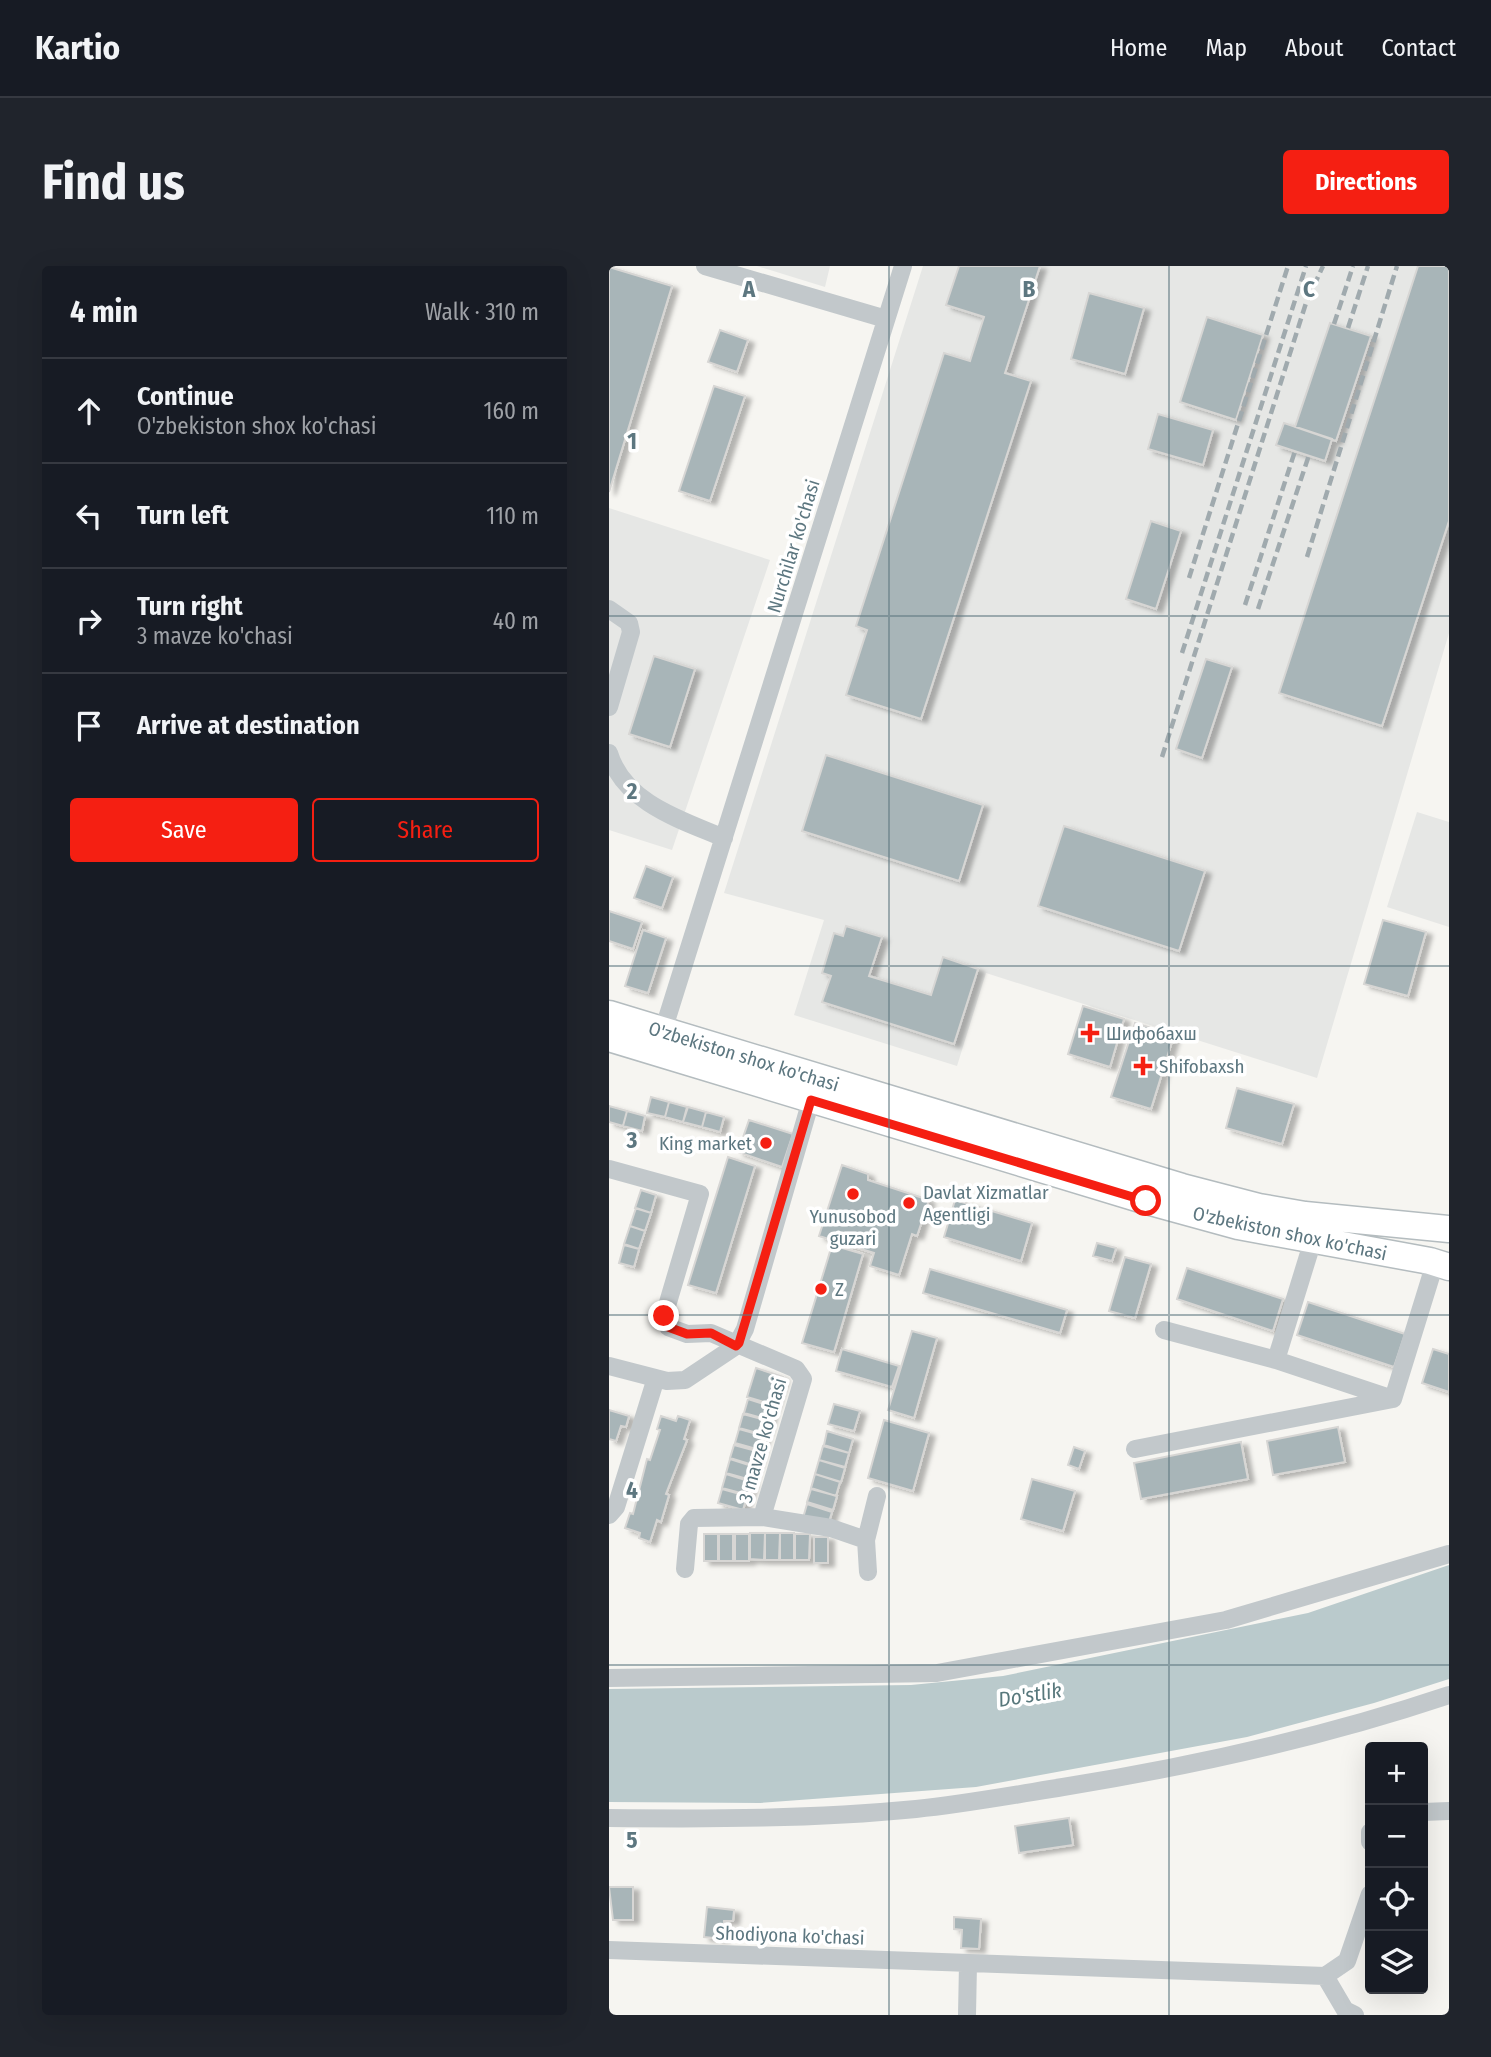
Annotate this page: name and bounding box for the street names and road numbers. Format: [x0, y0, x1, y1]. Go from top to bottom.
street label: Nurchilar ko'chasi [762, 477, 825, 616]
street label: O'zbekiston shox ko'chasi [646, 1017, 842, 1096]
street label: O'zbekiston shox ko'chasi [1191, 1202, 1389, 1265]
street label: 3 mavze ko'chasi [734, 1375, 791, 1505]
street label: Shodiyona ko'chasi [715, 1921, 865, 1950]

